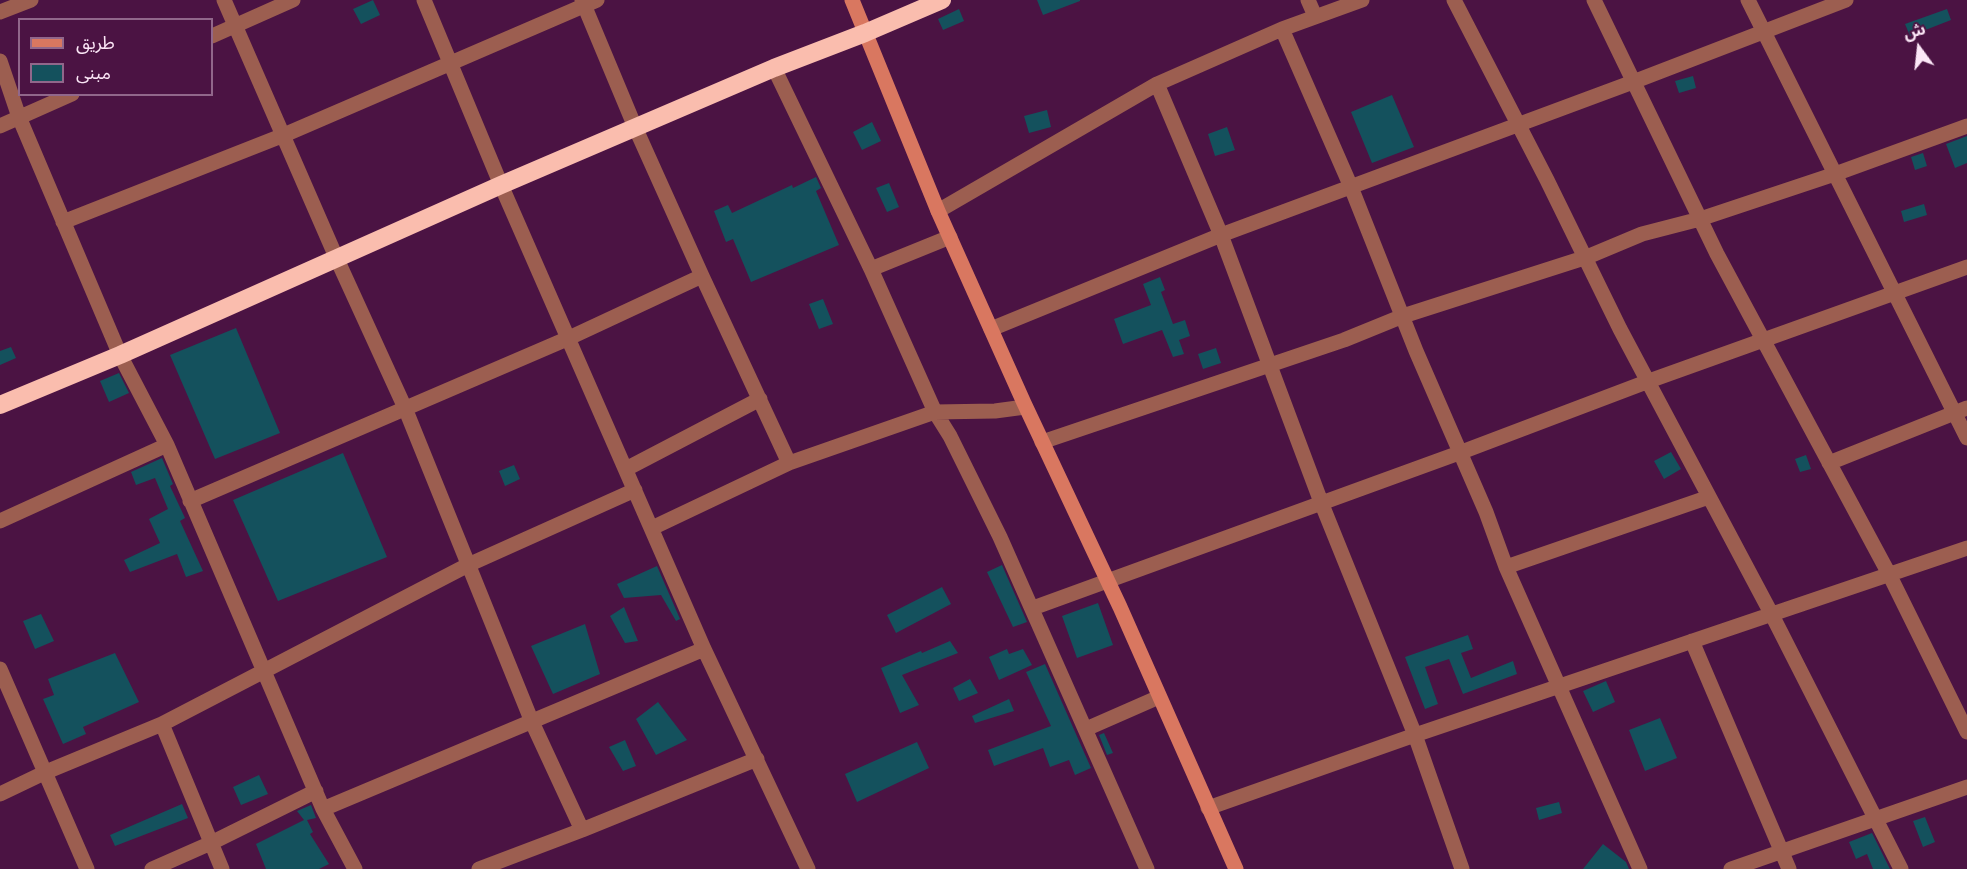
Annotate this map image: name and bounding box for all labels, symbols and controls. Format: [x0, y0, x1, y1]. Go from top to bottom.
text: ش [1901, 17, 1928, 44]
legend [18, 18, 213, 96]
north arrow [1889, 18, 1949, 78]
text: طريق [76, 30, 115, 54]
text: مبنى [76, 60, 111, 84]

